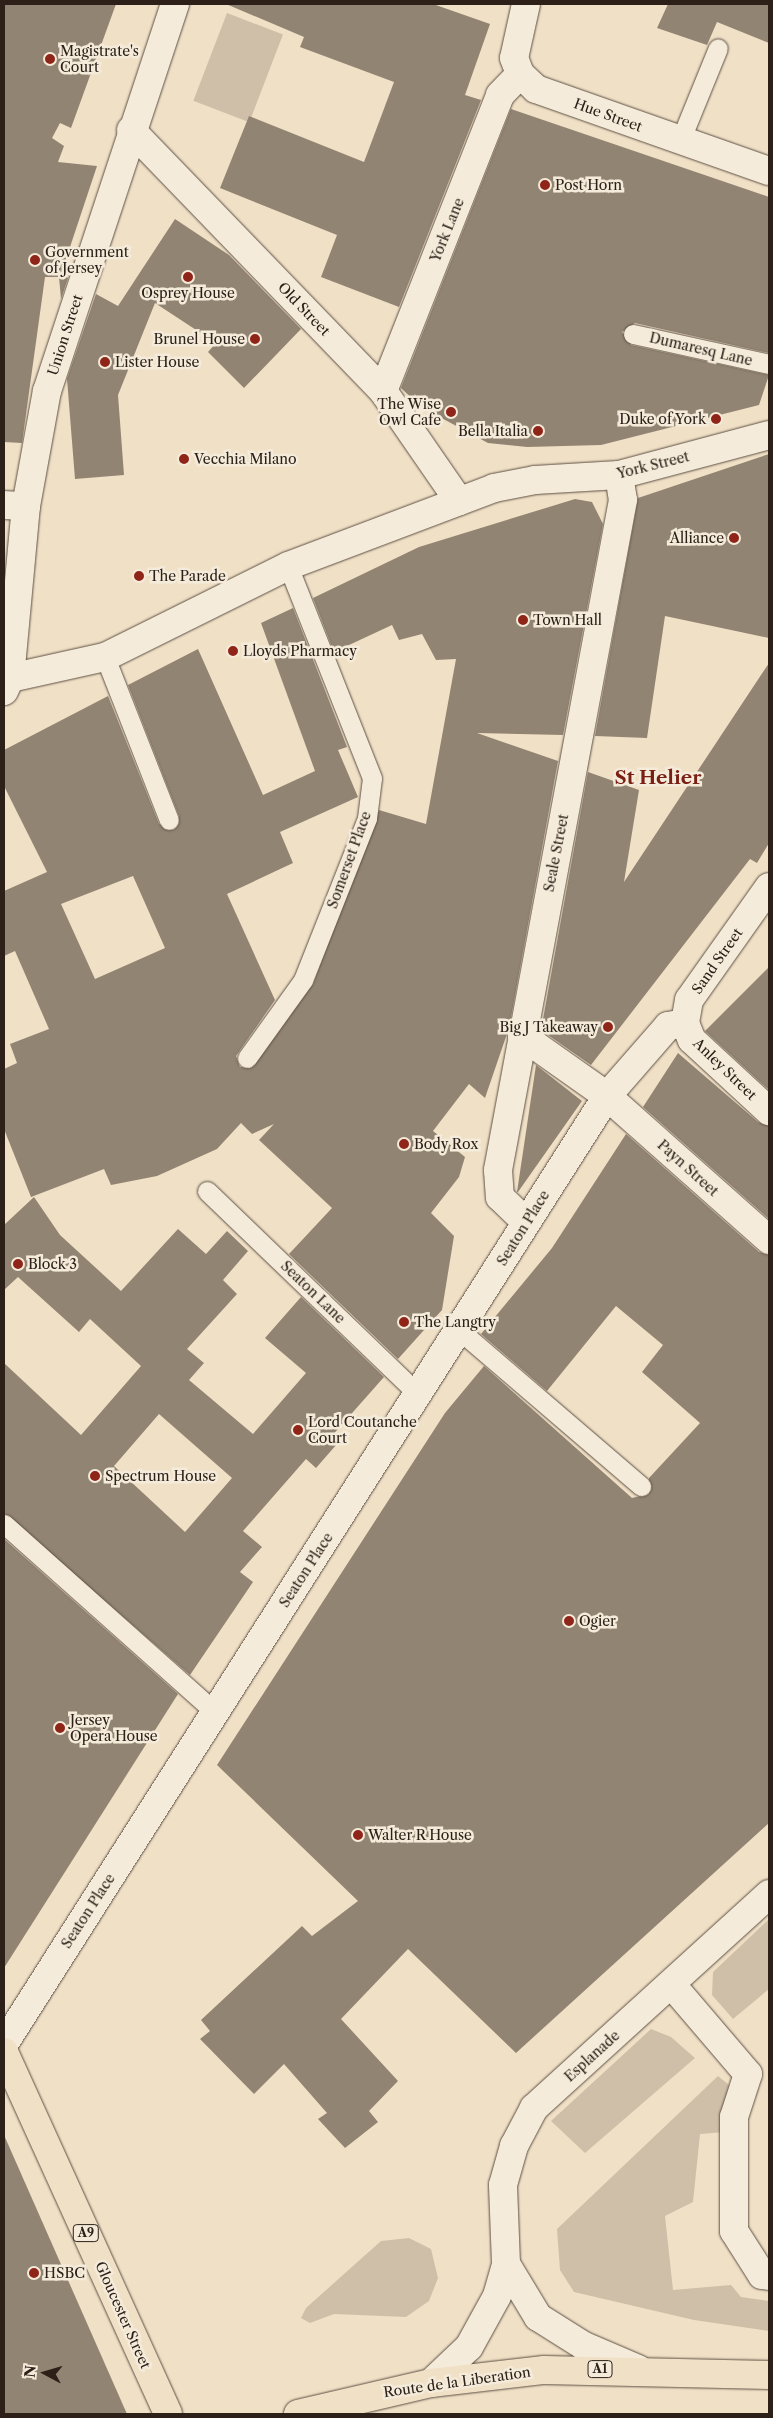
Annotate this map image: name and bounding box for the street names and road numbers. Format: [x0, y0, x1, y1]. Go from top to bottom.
street label: Hue Street [571, 95, 645, 135]
street label: York Lane [427, 195, 467, 265]
street label: Old Street [274, 279, 334, 339]
street label: Union Street [44, 292, 86, 378]
street label: Dumaresq Lane [648, 329, 754, 369]
street label: York Street [615, 448, 691, 482]
street label: Somerset Place [324, 809, 374, 911]
street label: Seale Street [540, 813, 572, 893]
street label: Sand Street [688, 925, 746, 997]
street label: Anley Street [690, 1034, 760, 1104]
street label: Payn Street [654, 1136, 722, 1200]
street label: Seaton Place [493, 1187, 553, 1269]
street label: Seaton Lane [277, 1257, 349, 1327]
street label: Seaton Place [276, 1530, 336, 1610]
street label: Seaton Place [58, 1871, 118, 1951]
street label: Esplanade [561, 2027, 623, 2085]
road number: A9 [72, 2224, 100, 2242]
street label: Gloucester Street [92, 2259, 154, 2371]
road number: A1 [588, 2360, 612, 2378]
street label: Route de la Liberation [382, 2363, 532, 2401]

